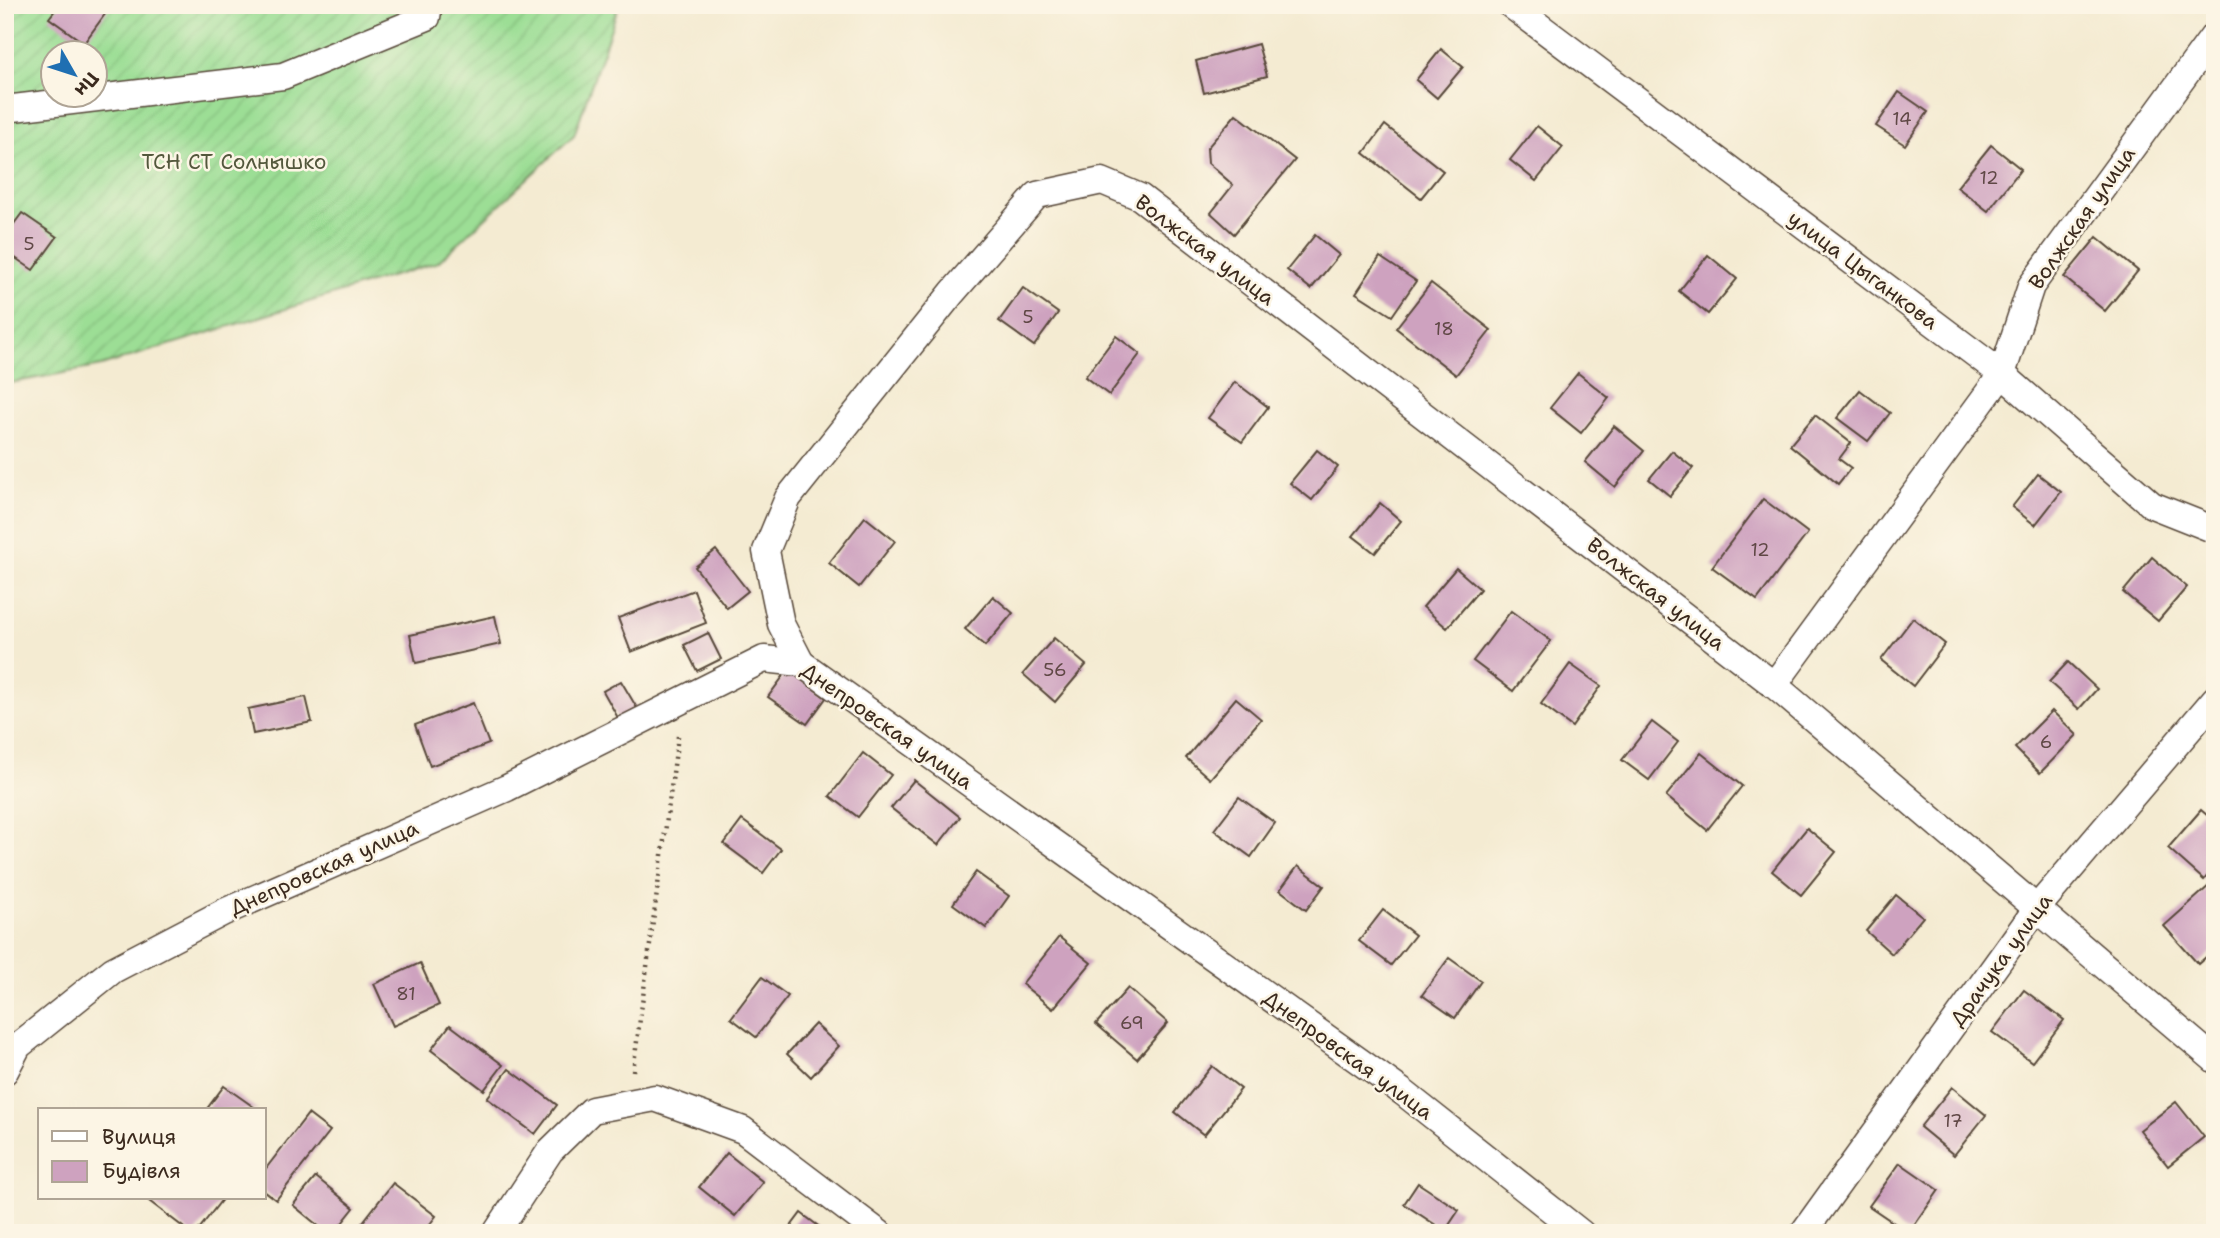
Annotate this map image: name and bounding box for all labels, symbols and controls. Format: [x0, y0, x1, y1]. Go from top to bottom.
north arrow [38, 38, 108, 108]
text: Пн [69, 67, 104, 102]
house number: 14 [1892, 107, 1912, 131]
street label: Волжская улица [2022, 141, 2142, 295]
park label: ТСН СТ Солнышко [141, 148, 327, 176]
house number: 12 [1979, 166, 1999, 190]
street label: Волжская улица [1129, 188, 1281, 312]
street label: улица Цыганкова [1782, 204, 1944, 336]
house number: 5 [23, 232, 35, 256]
house number: 5 [1022, 305, 1034, 329]
house number: 18 [1434, 317, 1454, 341]
street label: Волжская улица [1581, 531, 1731, 657]
house number: 12 [1750, 538, 1770, 562]
street label: Днепровская улица [795, 656, 979, 796]
house number: 56 [1043, 658, 1067, 682]
house number: 6 [2040, 730, 2052, 754]
street label: Днепровская улица [225, 814, 423, 922]
street label: Драчука улица [1943, 888, 2059, 1032]
house number: 81 [396, 982, 416, 1006]
street label: Днепровская улица [1257, 984, 1439, 1126]
house number: 69 [1120, 1011, 1144, 1035]
legend [38, 1108, 266, 1200]
house number: 17 [1943, 1109, 1963, 1133]
text: Вулиця [102, 1123, 176, 1151]
text: Будівля [102, 1157, 181, 1185]

